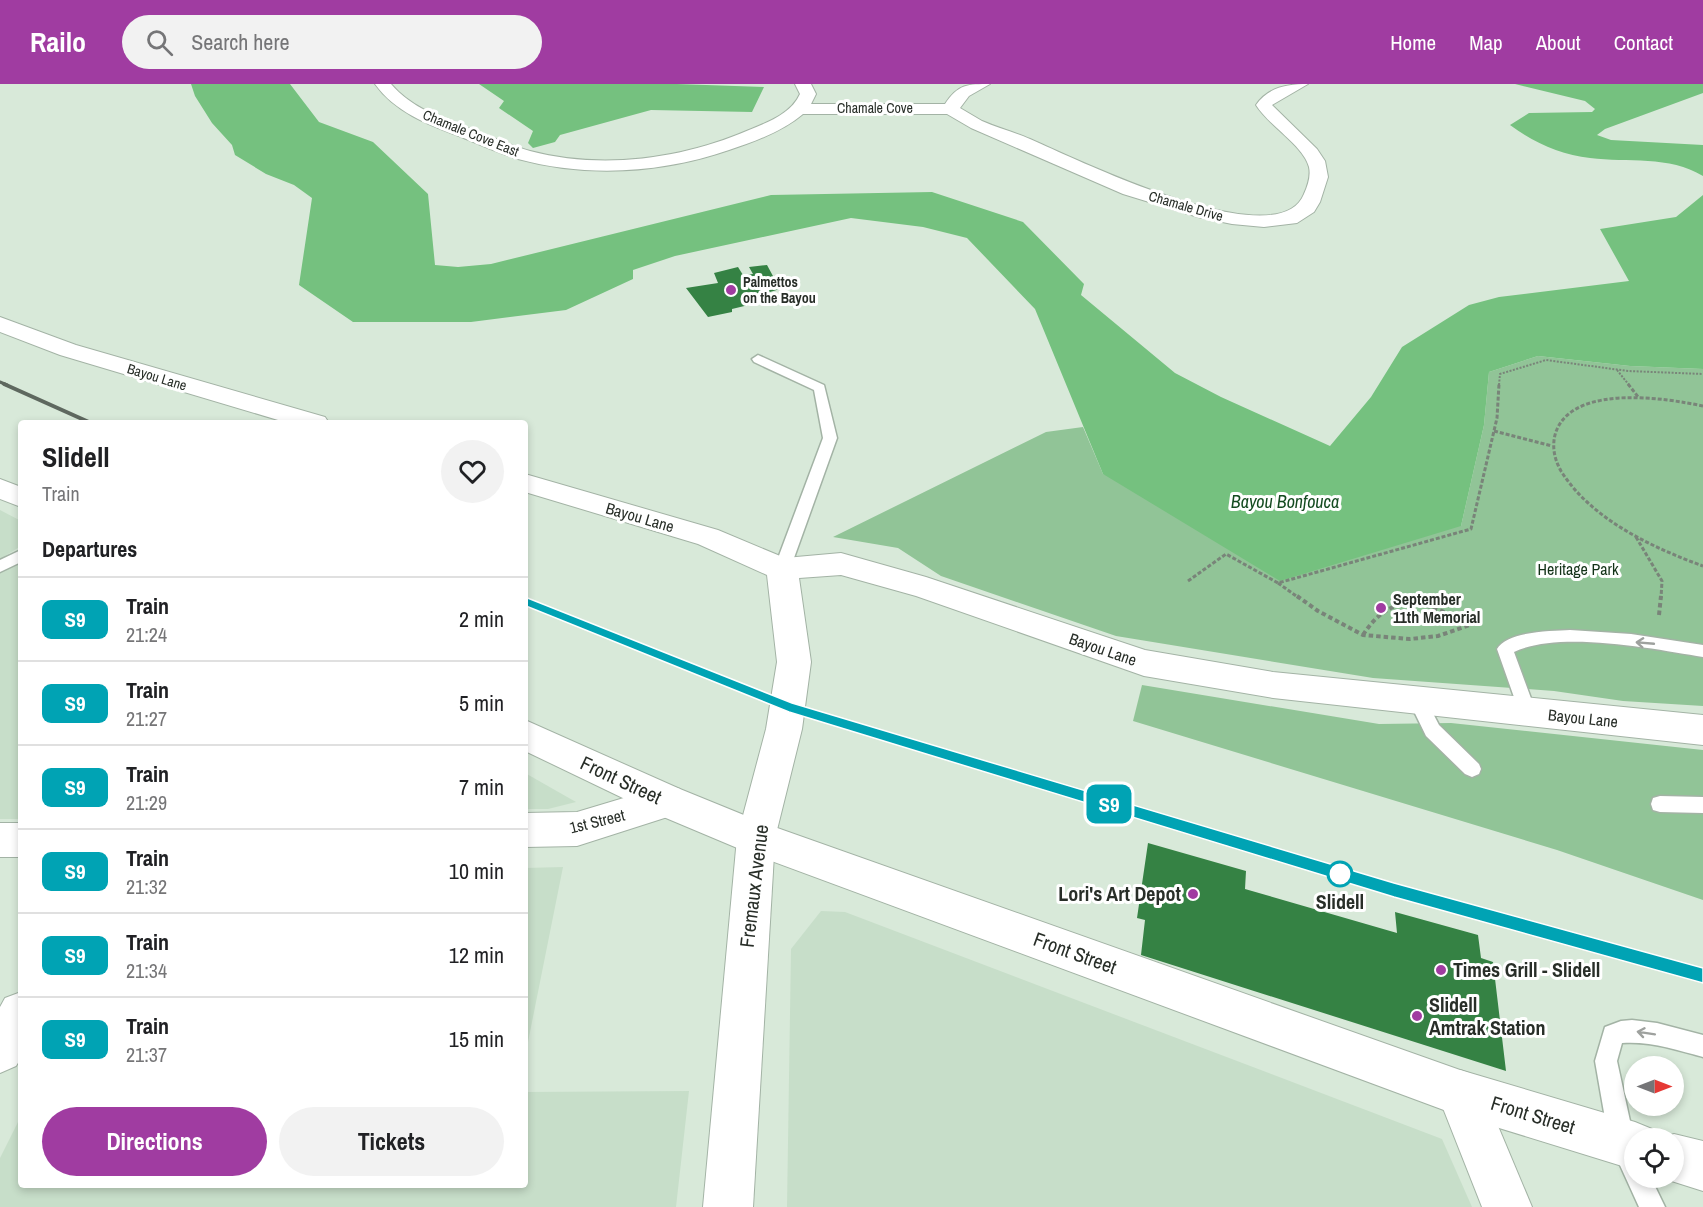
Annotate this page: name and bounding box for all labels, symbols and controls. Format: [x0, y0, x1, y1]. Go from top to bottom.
search box [122, 15, 542, 69]
text: Railo [30, 23, 86, 61]
icon: search [143, 26, 176, 59]
text: Search here [191, 27, 289, 57]
text: Home [1390, 28, 1436, 57]
text: Map [1469, 28, 1503, 57]
text: About [1536, 28, 1581, 57]
text: Contact [1614, 28, 1673, 57]
street label: Chamale Cove [837, 99, 913, 117]
street label: Chamale Cove East [420, 106, 522, 160]
street label: Chamale Drive [1147, 187, 1225, 225]
place label: Palmettos on the Bayou [743, 273, 816, 307]
marker: Palmettos on the Bayou [724, 283, 738, 297]
street label: Bayou Lane [125, 359, 189, 395]
text: Slidell [42, 438, 110, 476]
button: heart [441, 440, 504, 503]
text: Train [42, 480, 80, 507]
water label: Bayou Bonfouca [1231, 489, 1339, 514]
street label: Bayou Lane [603, 497, 677, 537]
text: Departures [42, 534, 137, 564]
park label: Heritage Park [1538, 558, 1619, 580]
place label: September 11th Memorial [1393, 588, 1481, 628]
text: Train [126, 591, 169, 621]
marker: September 11th Memorial [1374, 601, 1388, 615]
text: 2 min [459, 604, 504, 634]
text: S9 [64, 605, 86, 634]
text: 21:24 [126, 621, 167, 648]
street label: Bayou Lane [1066, 627, 1140, 671]
one-way arrow [1636, 637, 1656, 648]
text: Train [126, 675, 169, 705]
text: 5 min [459, 688, 504, 718]
text: S9 [64, 689, 86, 718]
street label: Bayou Lane [1547, 703, 1619, 733]
text: 21:27 [126, 705, 167, 732]
street label: Front Street [576, 749, 667, 810]
text: Train [126, 759, 169, 789]
text: 7 min [459, 772, 504, 802]
text: S9 [64, 773, 86, 802]
line badge: S9 [1082, 784, 1136, 824]
text: 21:29 [126, 789, 167, 816]
text: S9 [1098, 790, 1120, 819]
street label: 1st Street [567, 803, 627, 838]
street label: Fremaux Avenue [733, 823, 774, 949]
text: Train [126, 843, 169, 873]
text: 10 min [449, 856, 504, 886]
text: S9 [64, 857, 86, 886]
marker: Slidell [1327, 861, 1353, 887]
text: 21:32 [126, 873, 167, 900]
place label: Lori's Art Depot [1058, 880, 1182, 907]
marker: Lori's Art Depot [1186, 887, 1200, 901]
place label: Slidell [1316, 888, 1364, 915]
street label: Front Street [1030, 925, 1121, 980]
text: Train [126, 927, 169, 957]
text: 12 min [449, 940, 504, 970]
text: S9 [64, 941, 86, 970]
place label: Times Grill - Slidell [1453, 956, 1600, 983]
text: 21:34 [126, 957, 167, 984]
marker: Times Grill - Slidell [1434, 963, 1448, 977]
place label: Slidell Amtrak Station [1429, 991, 1546, 1041]
marker: Slidell Amtrak Station [1410, 1009, 1424, 1023]
text: Train [126, 1011, 169, 1041]
text: 15 min [449, 1024, 504, 1054]
text: S9 [64, 1025, 86, 1054]
one-way arrow [1637, 1028, 1656, 1039]
text: 21:37 [126, 1041, 167, 1068]
north arrow [1624, 1056, 1684, 1116]
map controls [1624, 1056, 1684, 1188]
street label: Front Street [1488, 1089, 1579, 1140]
button: Directions [42, 1107, 267, 1176]
button: Tickets [279, 1107, 504, 1176]
button: locate [1624, 1128, 1684, 1188]

